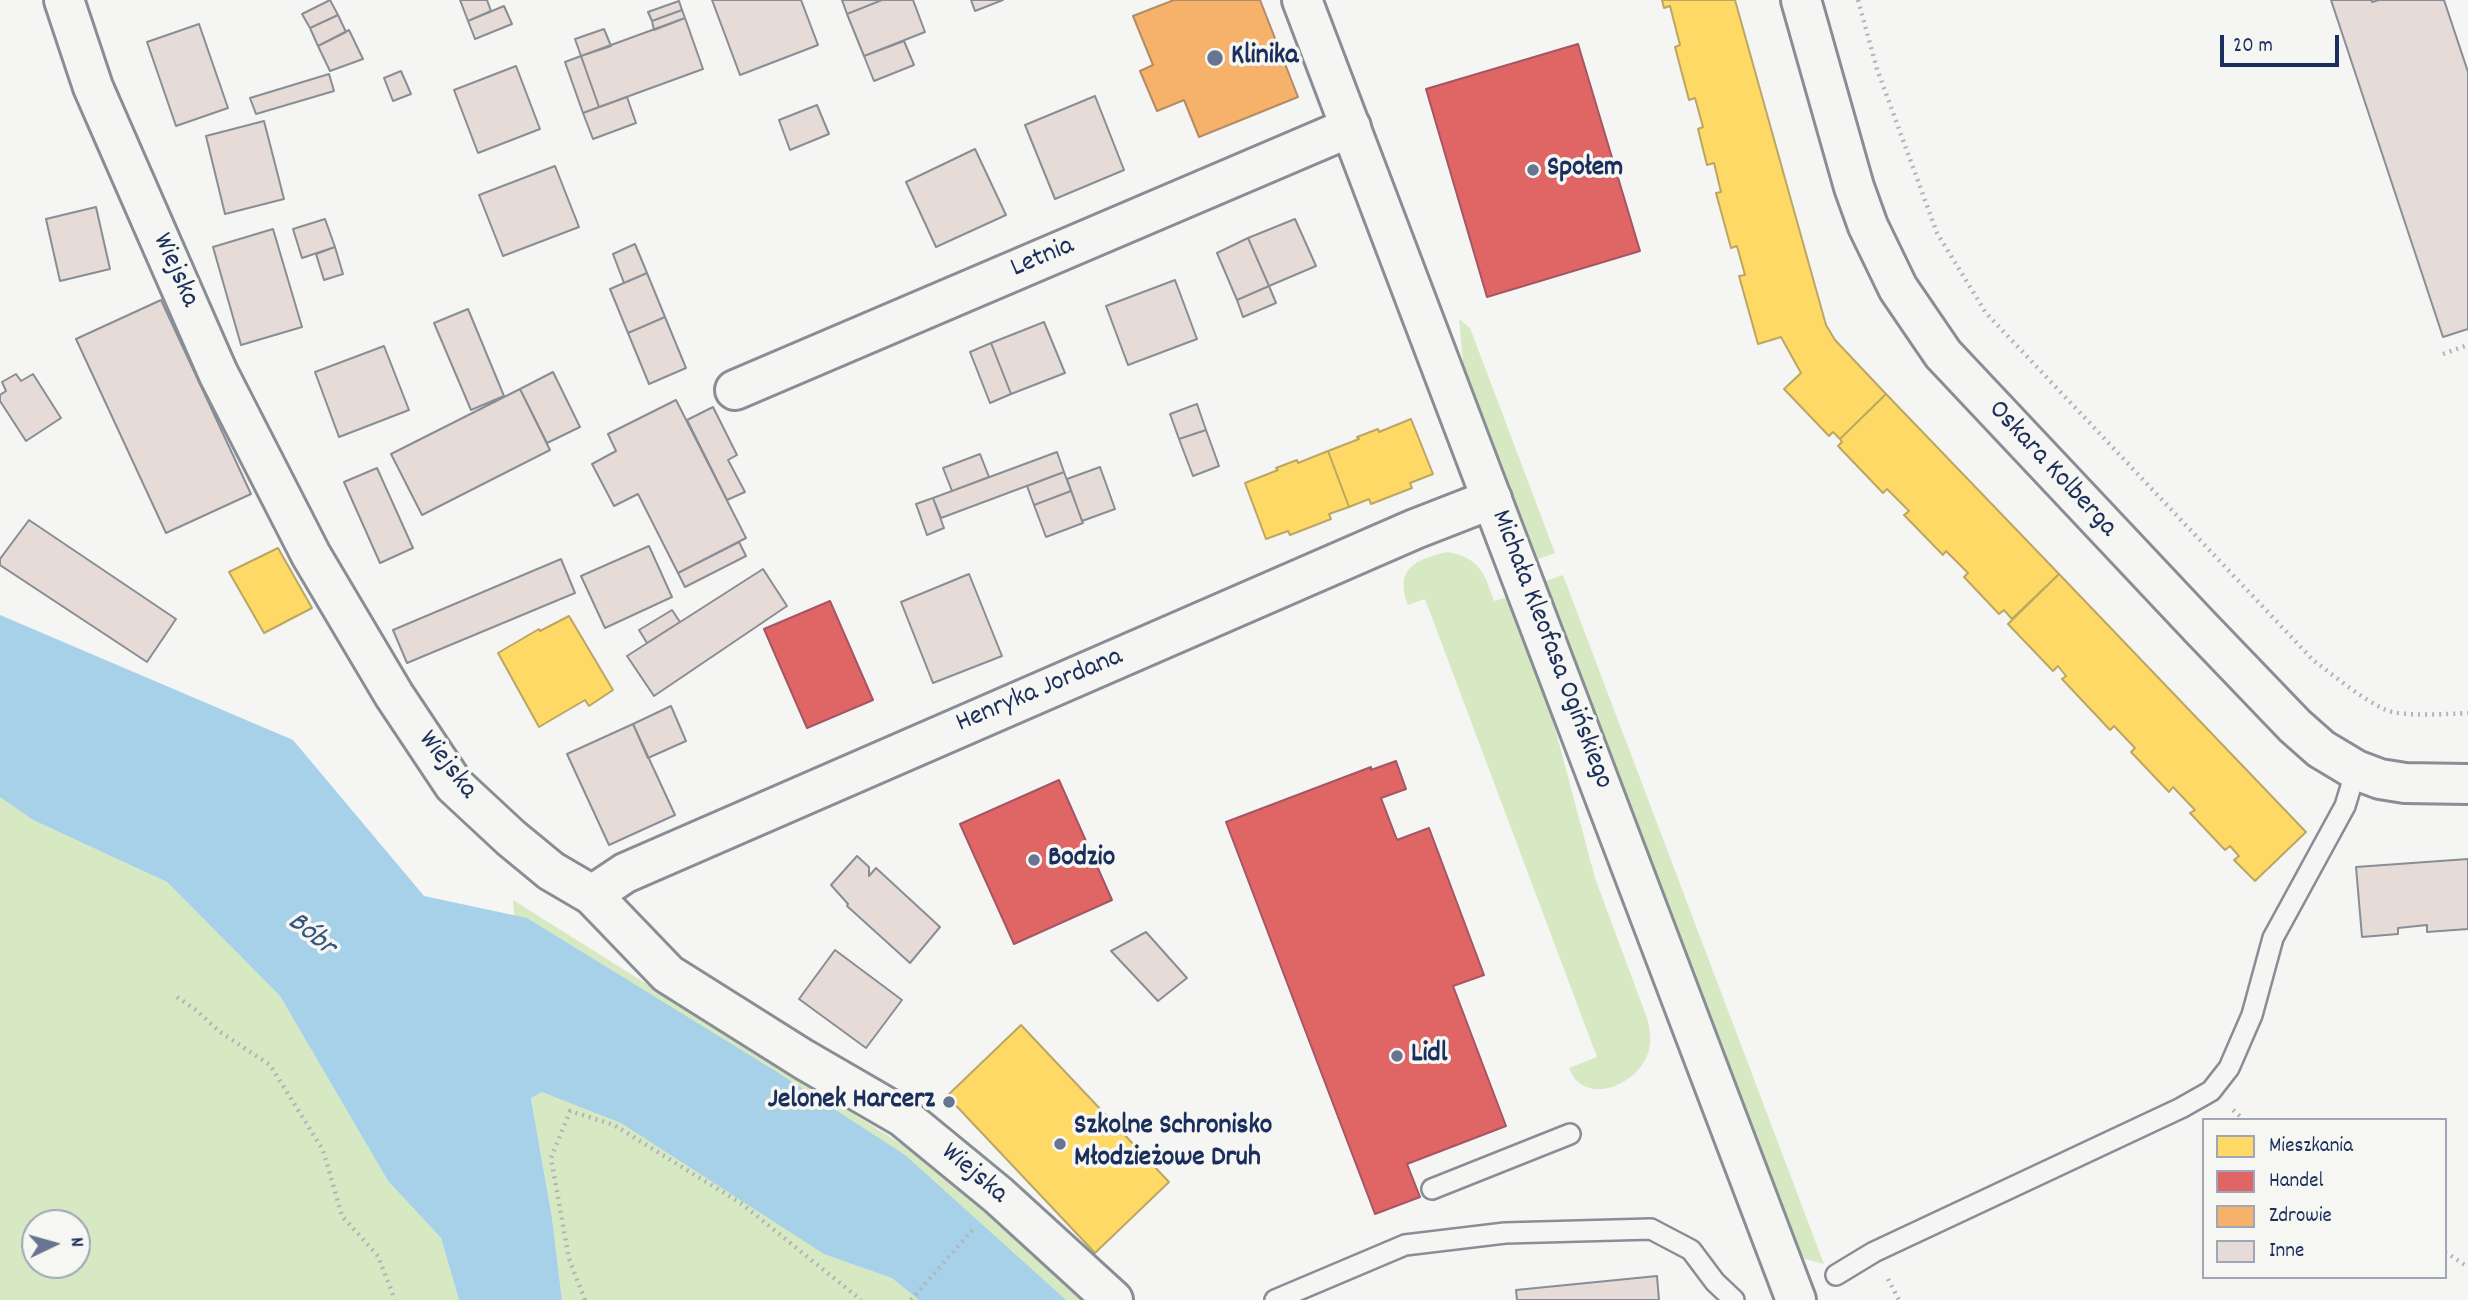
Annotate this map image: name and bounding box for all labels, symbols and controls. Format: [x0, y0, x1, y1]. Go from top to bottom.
scale bar [2223, 21, 2342, 65]
text: 20 m [2233, 32, 2273, 62]
place label: Klinika [1231, 41, 1298, 75]
marker: Klinika [1205, 48, 1225, 68]
place label: Społem [1547, 153, 1623, 187]
marker: Społem [1525, 162, 1541, 178]
street label: Wiejska [143, 229, 205, 313]
street label: Letnia [1006, 231, 1080, 287]
street label: Oskara Kolberga [1979, 395, 2123, 545]
street label: Michała Kleofasa Ogińskiego [1481, 506, 1619, 794]
street label: Henryka Jordana [952, 642, 1128, 742]
street label: Wiejska [409, 725, 483, 807]
place label: Bodzio [1048, 843, 1115, 877]
marker: Bodzio [1026, 852, 1042, 868]
water label: Bóbr [279, 906, 341, 966]
place label: Lidl [1411, 1039, 1447, 1073]
marker: Lidl [1389, 1048, 1405, 1064]
place label: Jelonek Harcerz [768, 1085, 935, 1119]
marker: Jelonek Harcerz [941, 1094, 957, 1110]
place label: Szkolne Schronisko Młodzieżowe Druh [1074, 1111, 1272, 1177]
legend [2202, 1118, 2447, 1279]
text: Mieszkania [2269, 1132, 2353, 1162]
marker: Szkolne Schronisko Młodzieżowe Druh [1052, 1136, 1068, 1152]
street label: Wiejska [933, 1137, 1013, 1213]
text: Handel [2269, 1167, 2323, 1197]
text: Zdrowie [2269, 1202, 2332, 1232]
north arrow [21, 1209, 91, 1279]
text: N [62, 1236, 89, 1248]
text: Inne [2269, 1237, 2304, 1267]

